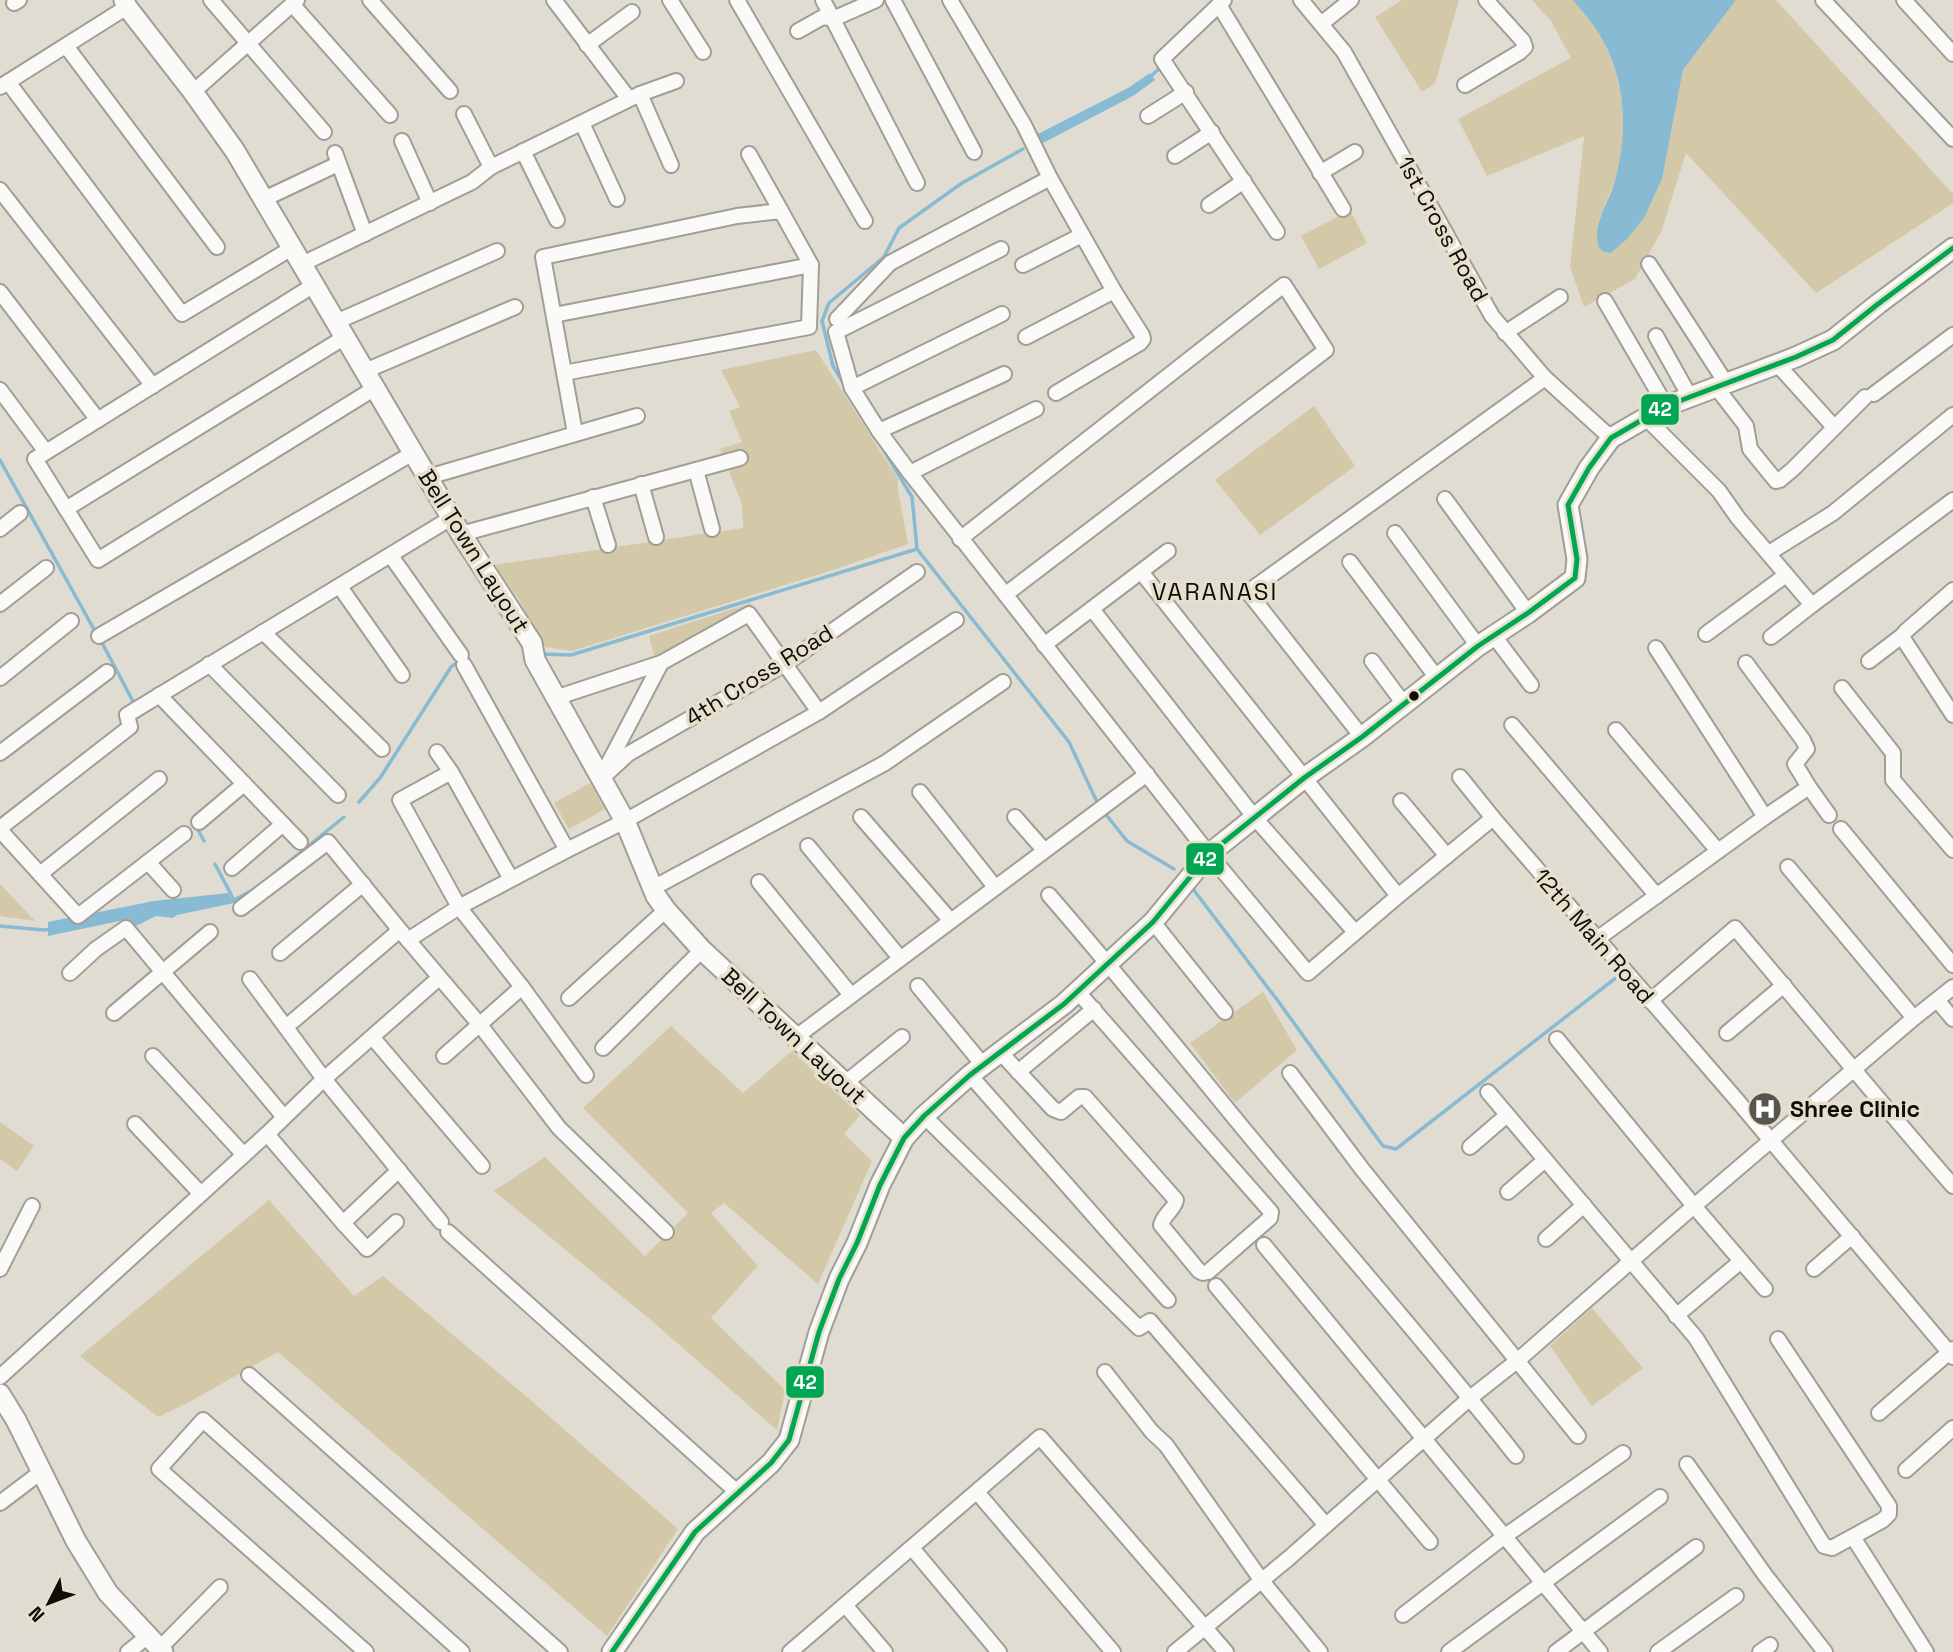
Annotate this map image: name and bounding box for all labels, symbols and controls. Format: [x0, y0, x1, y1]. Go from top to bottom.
street label: 1st Cross Road [1391, 151, 1495, 307]
line badge: 42 [1640, 393, 1680, 426]
text: 42 [1648, 397, 1672, 422]
street label: Bell Town Layout [412, 464, 536, 638]
district label: VARANASI [1152, 576, 1278, 607]
street label: 4th Cross Road [679, 618, 839, 732]
unlabelled marker [1407, 689, 1421, 703]
line badge: 42 [1185, 842, 1225, 876]
text: 42 [1193, 847, 1217, 872]
street label: 12th Main Road [1527, 862, 1661, 1010]
street label: Bell Town Layout [715, 961, 873, 1111]
hospital icon: Shree Clinic [1746, 1090, 1784, 1128]
place label: Shree Clinic [1790, 1094, 1920, 1124]
line badge: 42 [785, 1365, 825, 1399]
text: 42 [793, 1370, 817, 1395]
north arrow [14, 1568, 84, 1638]
text: N [23, 1601, 50, 1627]

